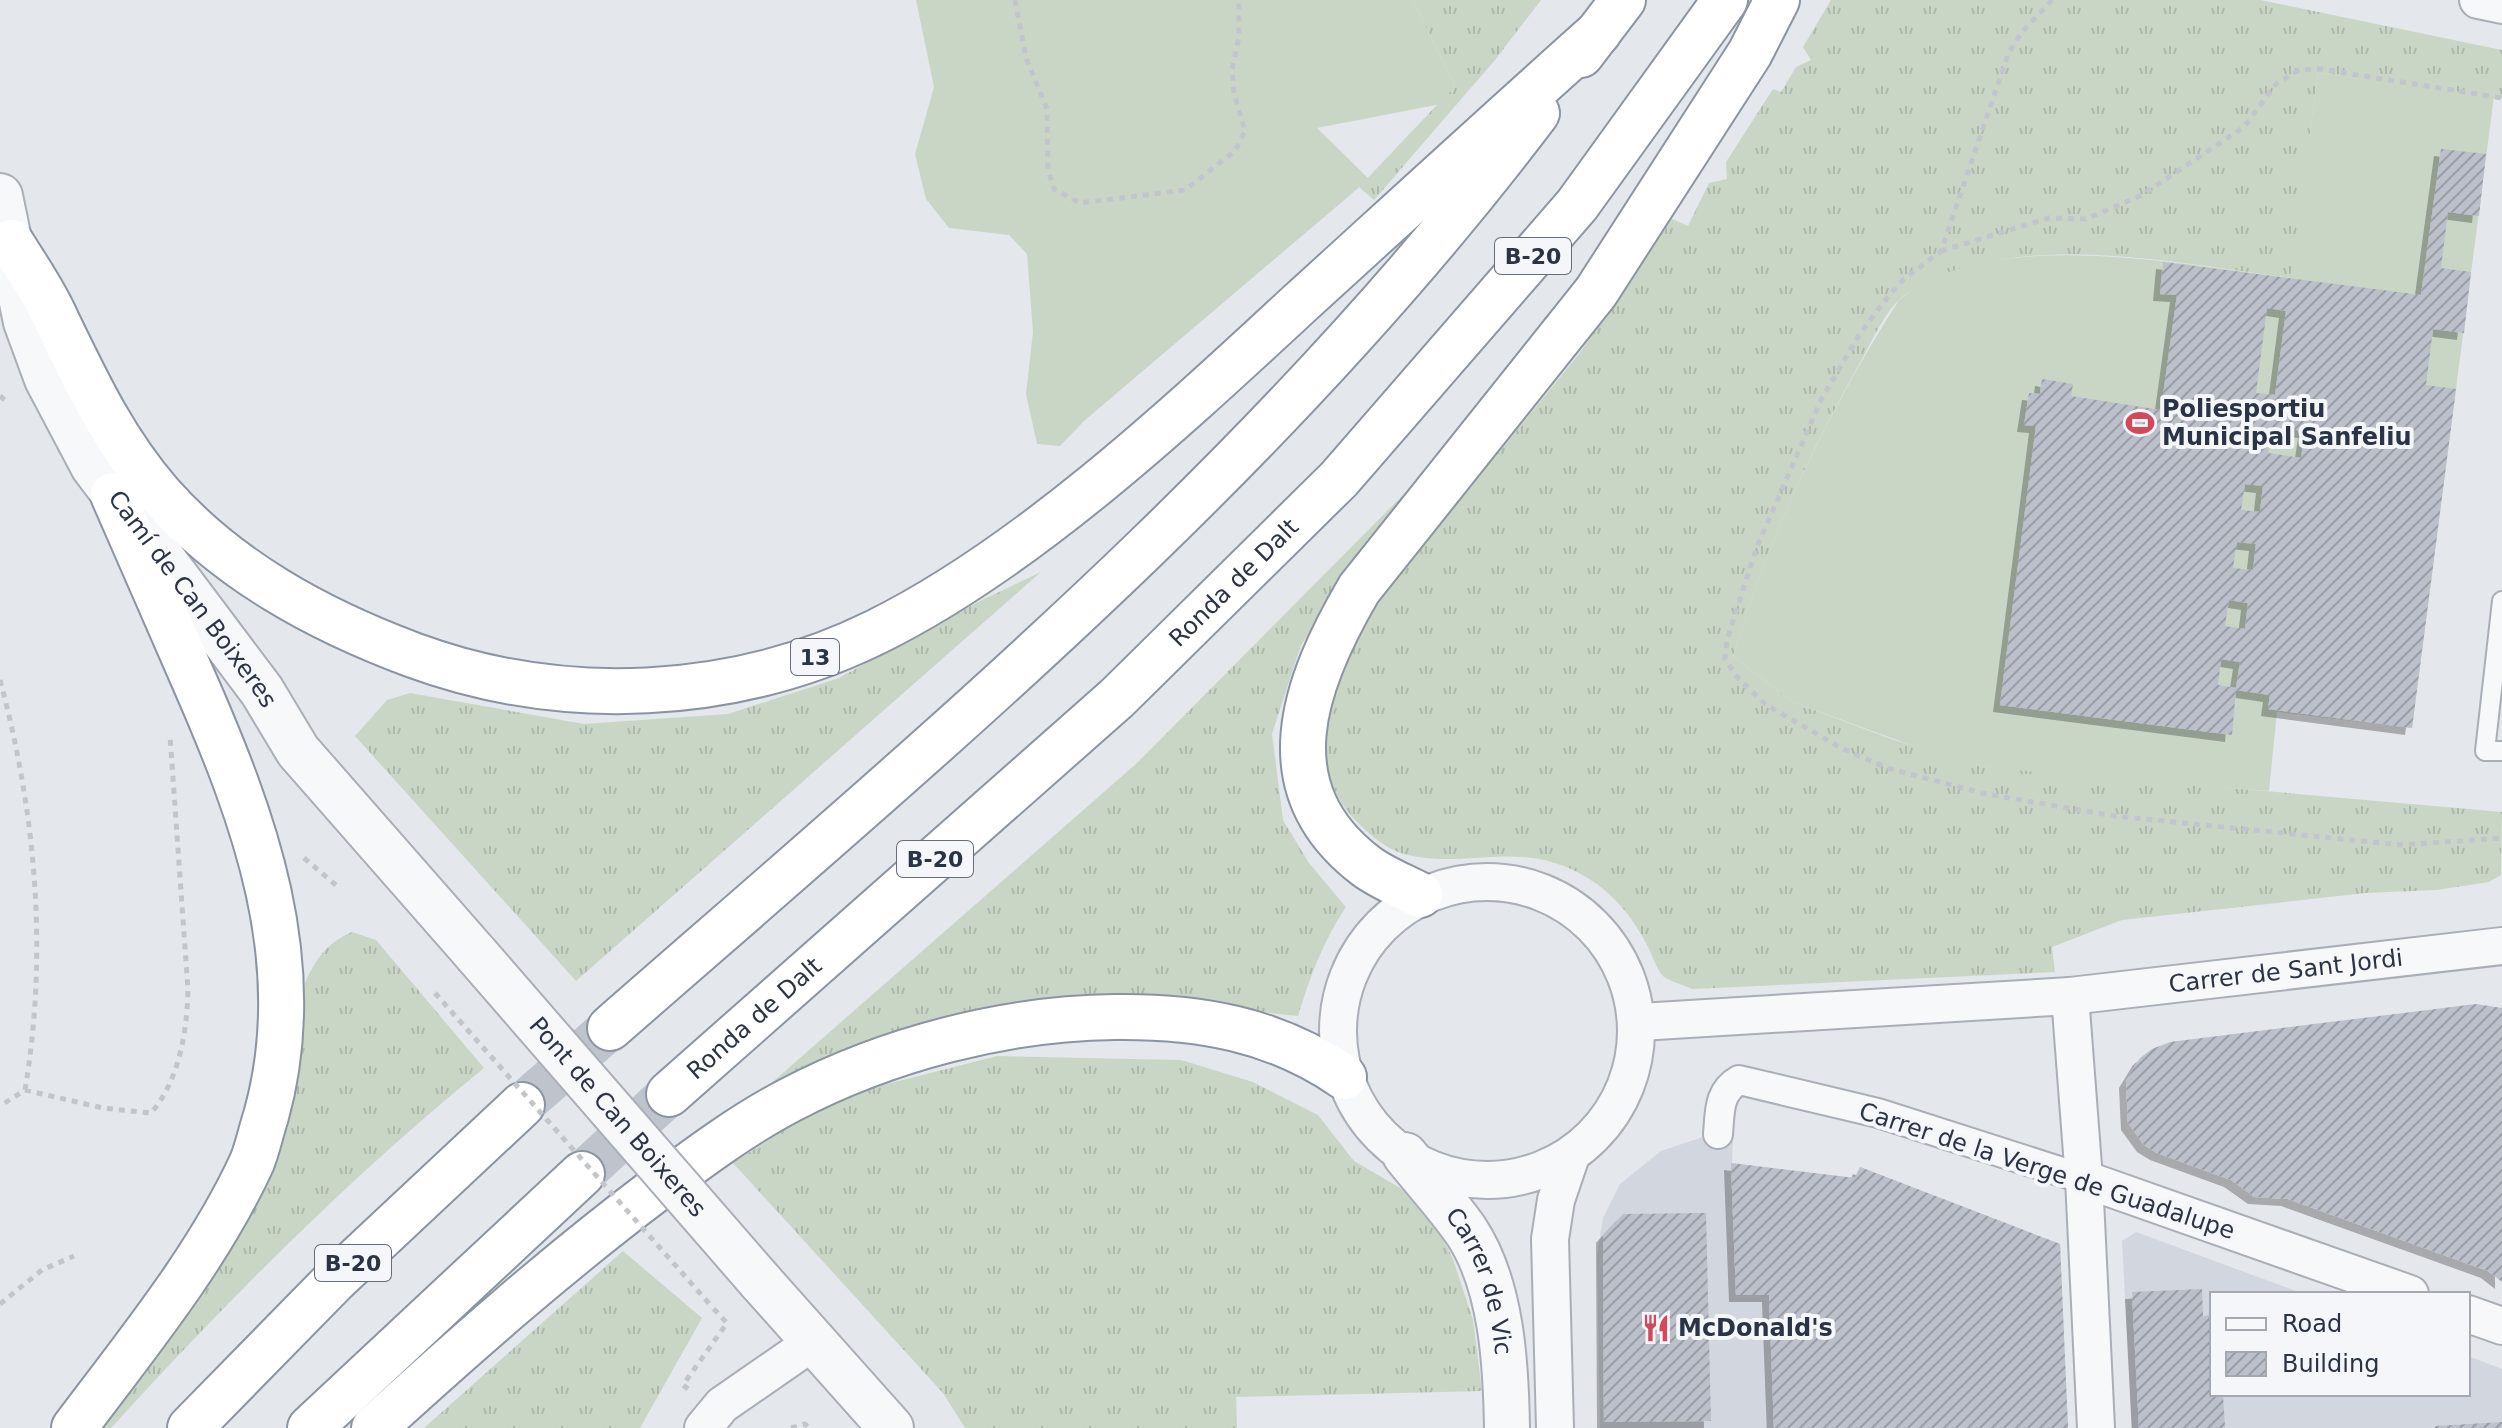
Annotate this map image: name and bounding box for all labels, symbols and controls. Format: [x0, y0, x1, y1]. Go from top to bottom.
road number: B-20 [1495, 238, 1571, 274]
place label: Poliesportiu Municipal Sanfeliu [2162, 395, 2412, 451]
sports icon: Poliesportiu Municipal Sanfeliu [2125, 408, 2155, 438]
street label: Camí de Can Boixeres [102, 485, 283, 713]
street label: Ronda de Dalt [1163, 513, 1304, 652]
road number: 13 [791, 639, 839, 675]
road number: B-20 [897, 841, 973, 877]
street label: Carrer de Sant Jordi [2167, 944, 2404, 998]
street label: Ronda de Dalt [681, 952, 827, 1085]
street label: Pont de Can Boixeres [523, 1012, 712, 1223]
street label: Carrer de la Verge de Guadalupe [1856, 1097, 2238, 1245]
street label: Carrer de Vic [1440, 1202, 1517, 1356]
road number: B-20 [315, 1245, 391, 1281]
legend [2210, 1292, 2470, 1396]
text: Road [2282, 1310, 2342, 1338]
restaurant icon: McDonald's [1641, 1313, 1671, 1343]
place label: McDonald's [1678, 1314, 1833, 1342]
text: Building [2282, 1350, 2379, 1378]

